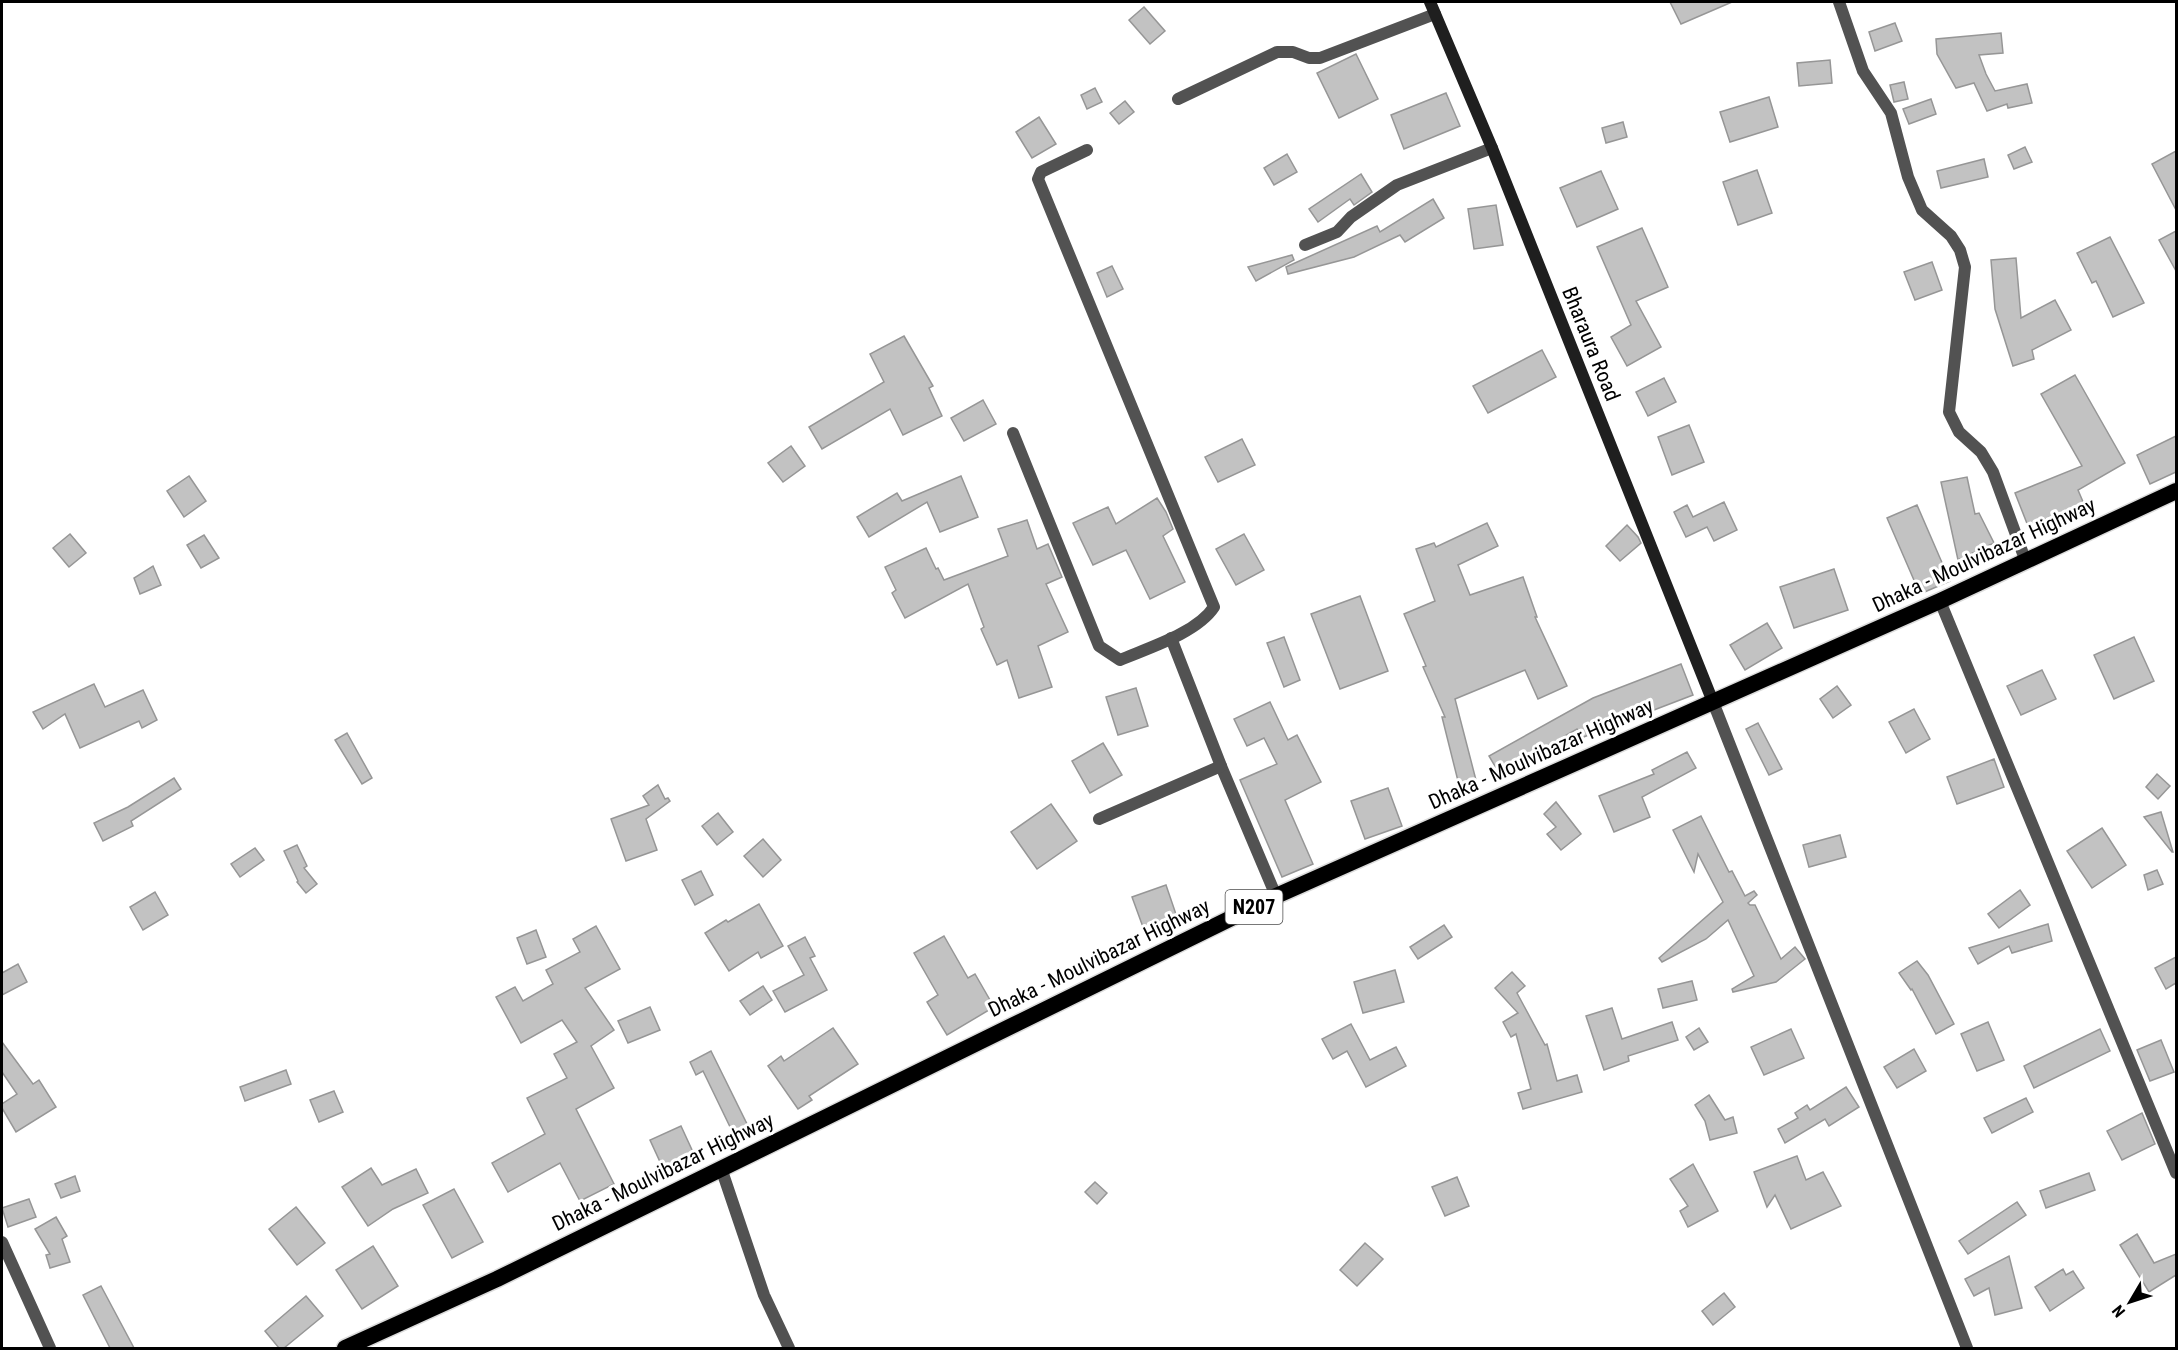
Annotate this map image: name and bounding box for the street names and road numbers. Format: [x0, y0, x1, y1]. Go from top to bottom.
street label: Bharaura Road [1557, 283, 1625, 405]
street label: Dhaka - Moulvibazar Highway [1869, 493, 2100, 617]
street label: Dhaka - Moulvibazar Highway [1425, 693, 1657, 814]
road number: N207 [1226, 890, 1282, 924]
street label: Dhaka - Moulvibazar Highway [984, 894, 1214, 1022]
street label: Dhaka - Moulvibazar Highway [548, 1108, 778, 1236]

